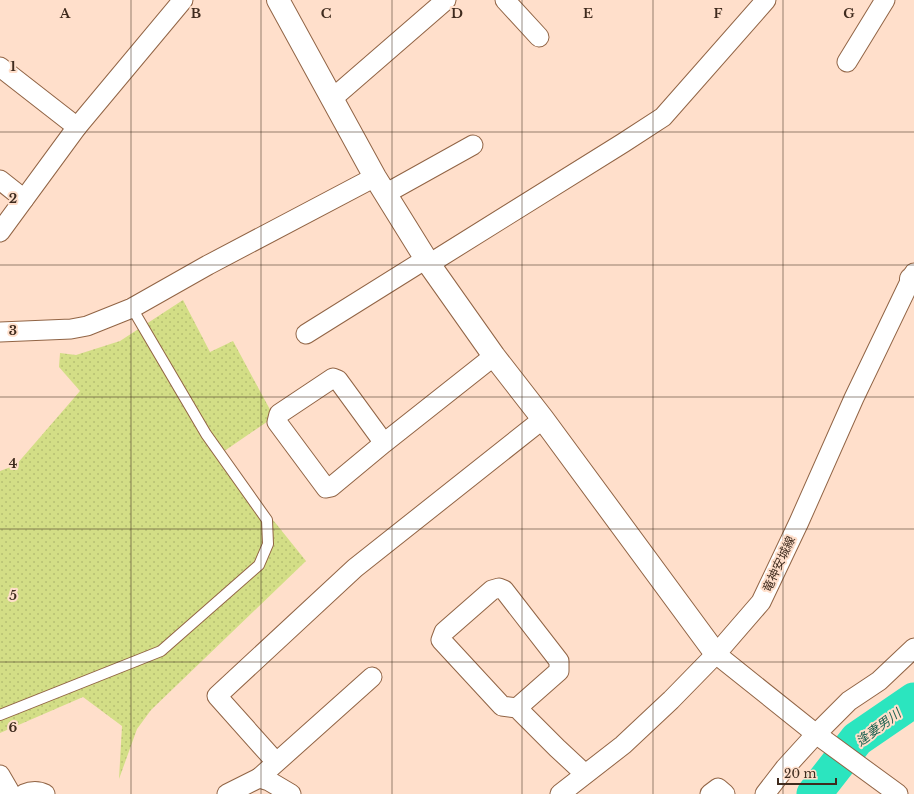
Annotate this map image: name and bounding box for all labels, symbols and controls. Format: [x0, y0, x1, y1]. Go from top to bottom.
text: A [59, 5, 71, 22]
text: B [191, 5, 201, 22]
text: C [321, 5, 332, 22]
text: D [451, 5, 463, 22]
text: E [583, 5, 593, 22]
text: F [714, 5, 723, 22]
text: G [843, 5, 855, 22]
text: 1 [10, 58, 16, 75]
text: 2 [9, 190, 17, 207]
text: 3 [9, 322, 17, 339]
text: 4 [9, 455, 18, 472]
street label: 竜神安城線 [759, 533, 798, 594]
text: 5 [9, 587, 17, 604]
water label: 逢妻男川 [852, 704, 906, 750]
text: 6 [9, 719, 18, 736]
scale bar [778, 760, 836, 786]
text: 20 m [784, 766, 816, 781]

